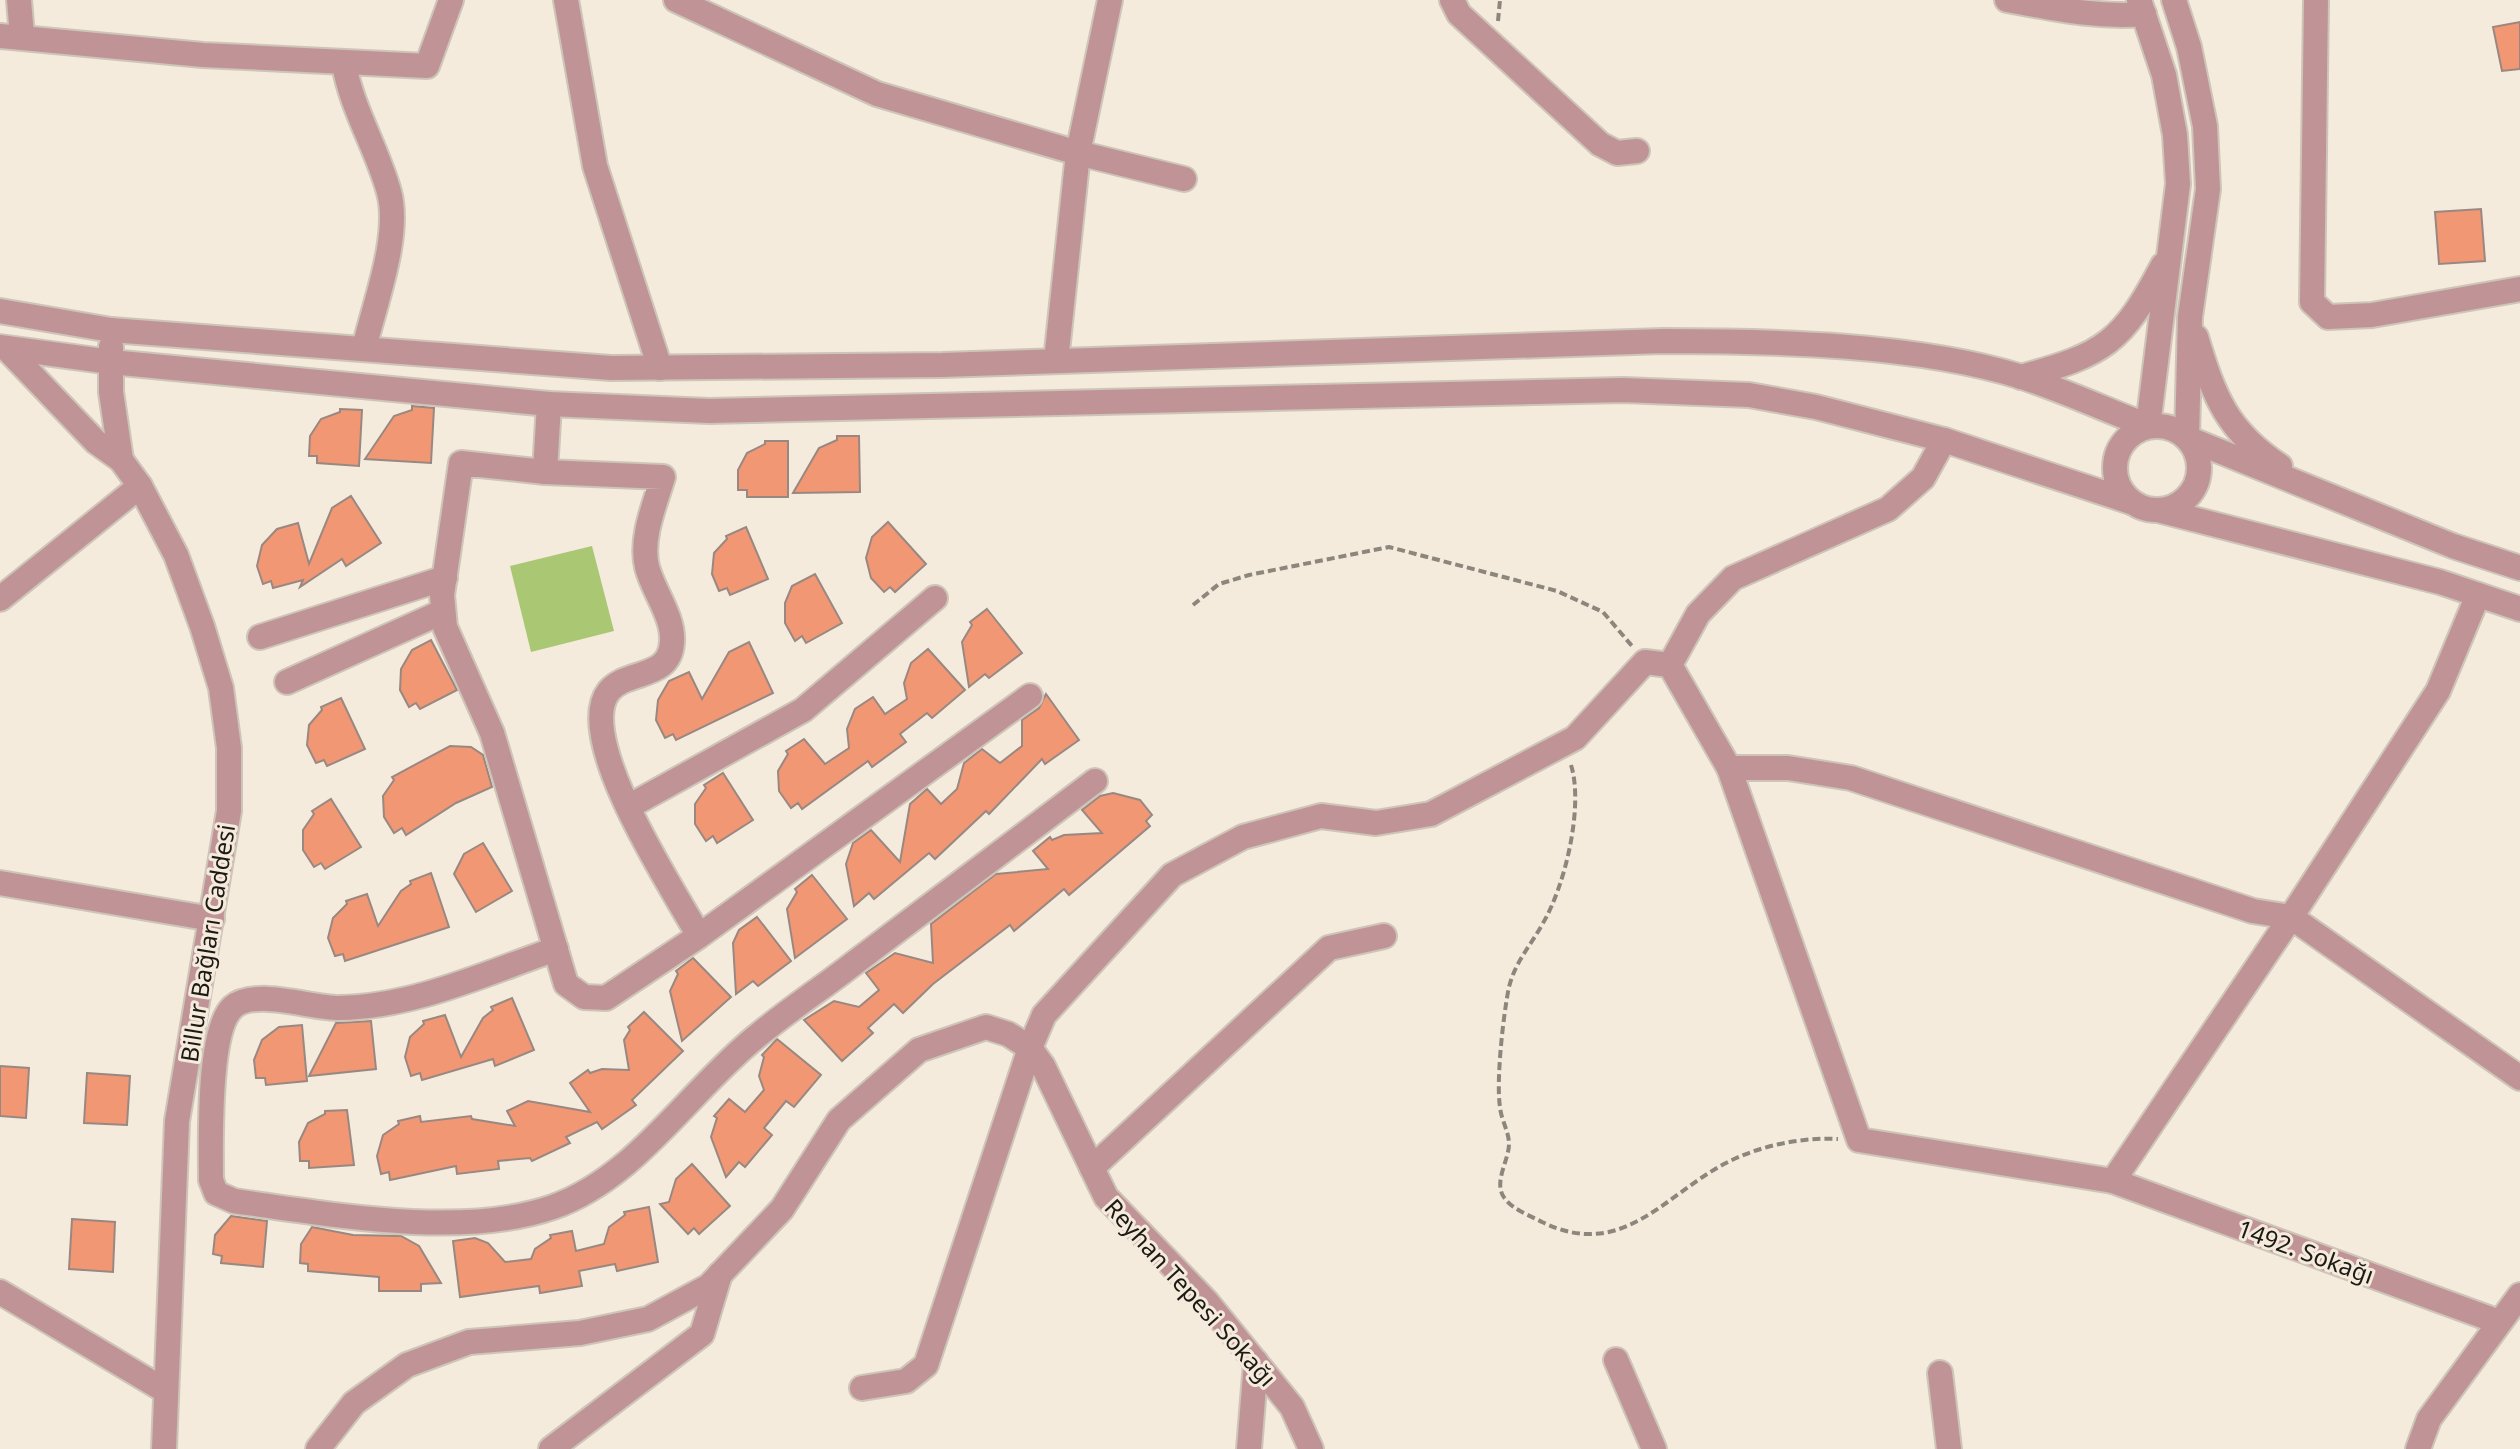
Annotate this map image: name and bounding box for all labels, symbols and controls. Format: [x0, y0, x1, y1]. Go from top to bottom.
street label: Billur Bağları Caddesi [172, 822, 242, 1064]
street label: Reyhan Tepesi Sokağı [1098, 1191, 1284, 1393]
street label: 1492. Sokağı [2233, 1211, 2379, 1291]

